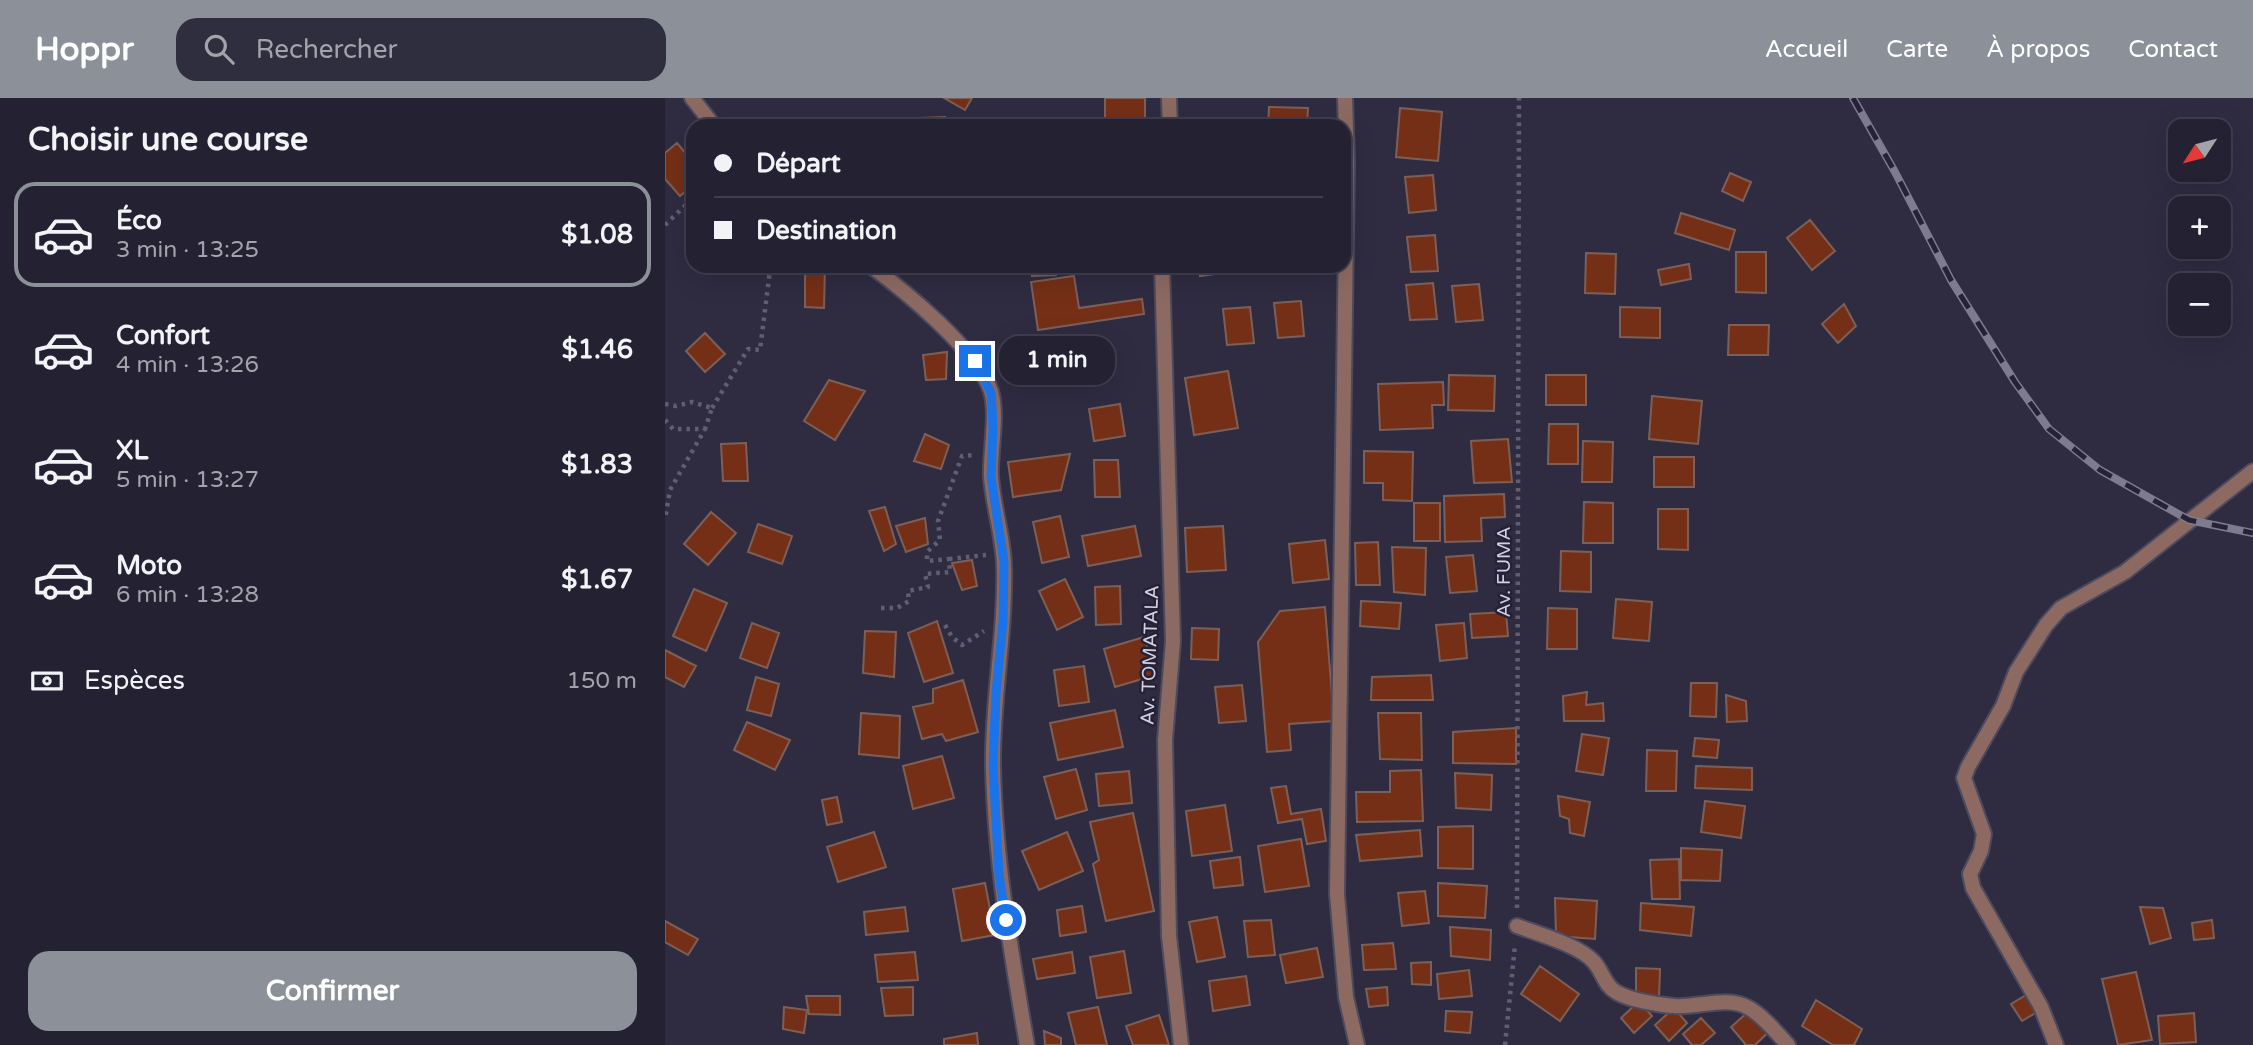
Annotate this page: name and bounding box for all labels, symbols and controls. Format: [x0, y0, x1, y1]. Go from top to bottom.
search box [176, 18, 666, 81]
text: Hoppr [35, 30, 134, 69]
icon: search [200, 30, 238, 68]
text: Rechercher [256, 34, 397, 65]
text: Accueil [1765, 35, 1848, 64]
text: Carte [1886, 35, 1948, 64]
text: À propos [1986, 35, 2090, 64]
text: Contact [2128, 35, 2218, 64]
north arrow [2168, 119, 2231, 182]
map controls [2168, 119, 2231, 336]
text: Choisir une course [28, 121, 308, 159]
text: Départ [756, 148, 841, 179]
button: + [2168, 196, 2231, 259]
icon: car [32, 203, 95, 266]
text: Éco [116, 205, 162, 236]
text: Destination [756, 215, 897, 246]
text: $1.08 [561, 219, 633, 250]
text: 3 min · 13:25 [116, 236, 259, 264]
button: − [2168, 273, 2231, 336]
icon: car [32, 318, 95, 381]
text: Confort [116, 320, 210, 351]
text: $1.46 [562, 334, 633, 365]
callout: 1 min [999, 336, 1115, 386]
route end [959, 345, 991, 377]
text: 1 min [1026, 346, 1088, 374]
text: 4 min · 13:26 [116, 351, 259, 379]
icon: car [32, 433, 95, 496]
text: XL [116, 435, 148, 466]
text: $1.83 [561, 449, 633, 480]
text: 5 min · 13:27 [116, 466, 259, 494]
street label: Av. FUMA [1493, 526, 1515, 618]
icon: car [32, 548, 95, 611]
text: Moto [116, 550, 182, 581]
text: $1.67 [561, 564, 633, 595]
text: 6 min · 13:28 [116, 581, 259, 609]
street label: Av. TOMATALA [1137, 585, 1163, 725]
icon: cash [28, 662, 66, 700]
text: Espèces [84, 665, 185, 696]
text: 150 m [567, 667, 637, 695]
route start [990, 904, 1022, 936]
button: Confirmer [28, 951, 637, 1031]

